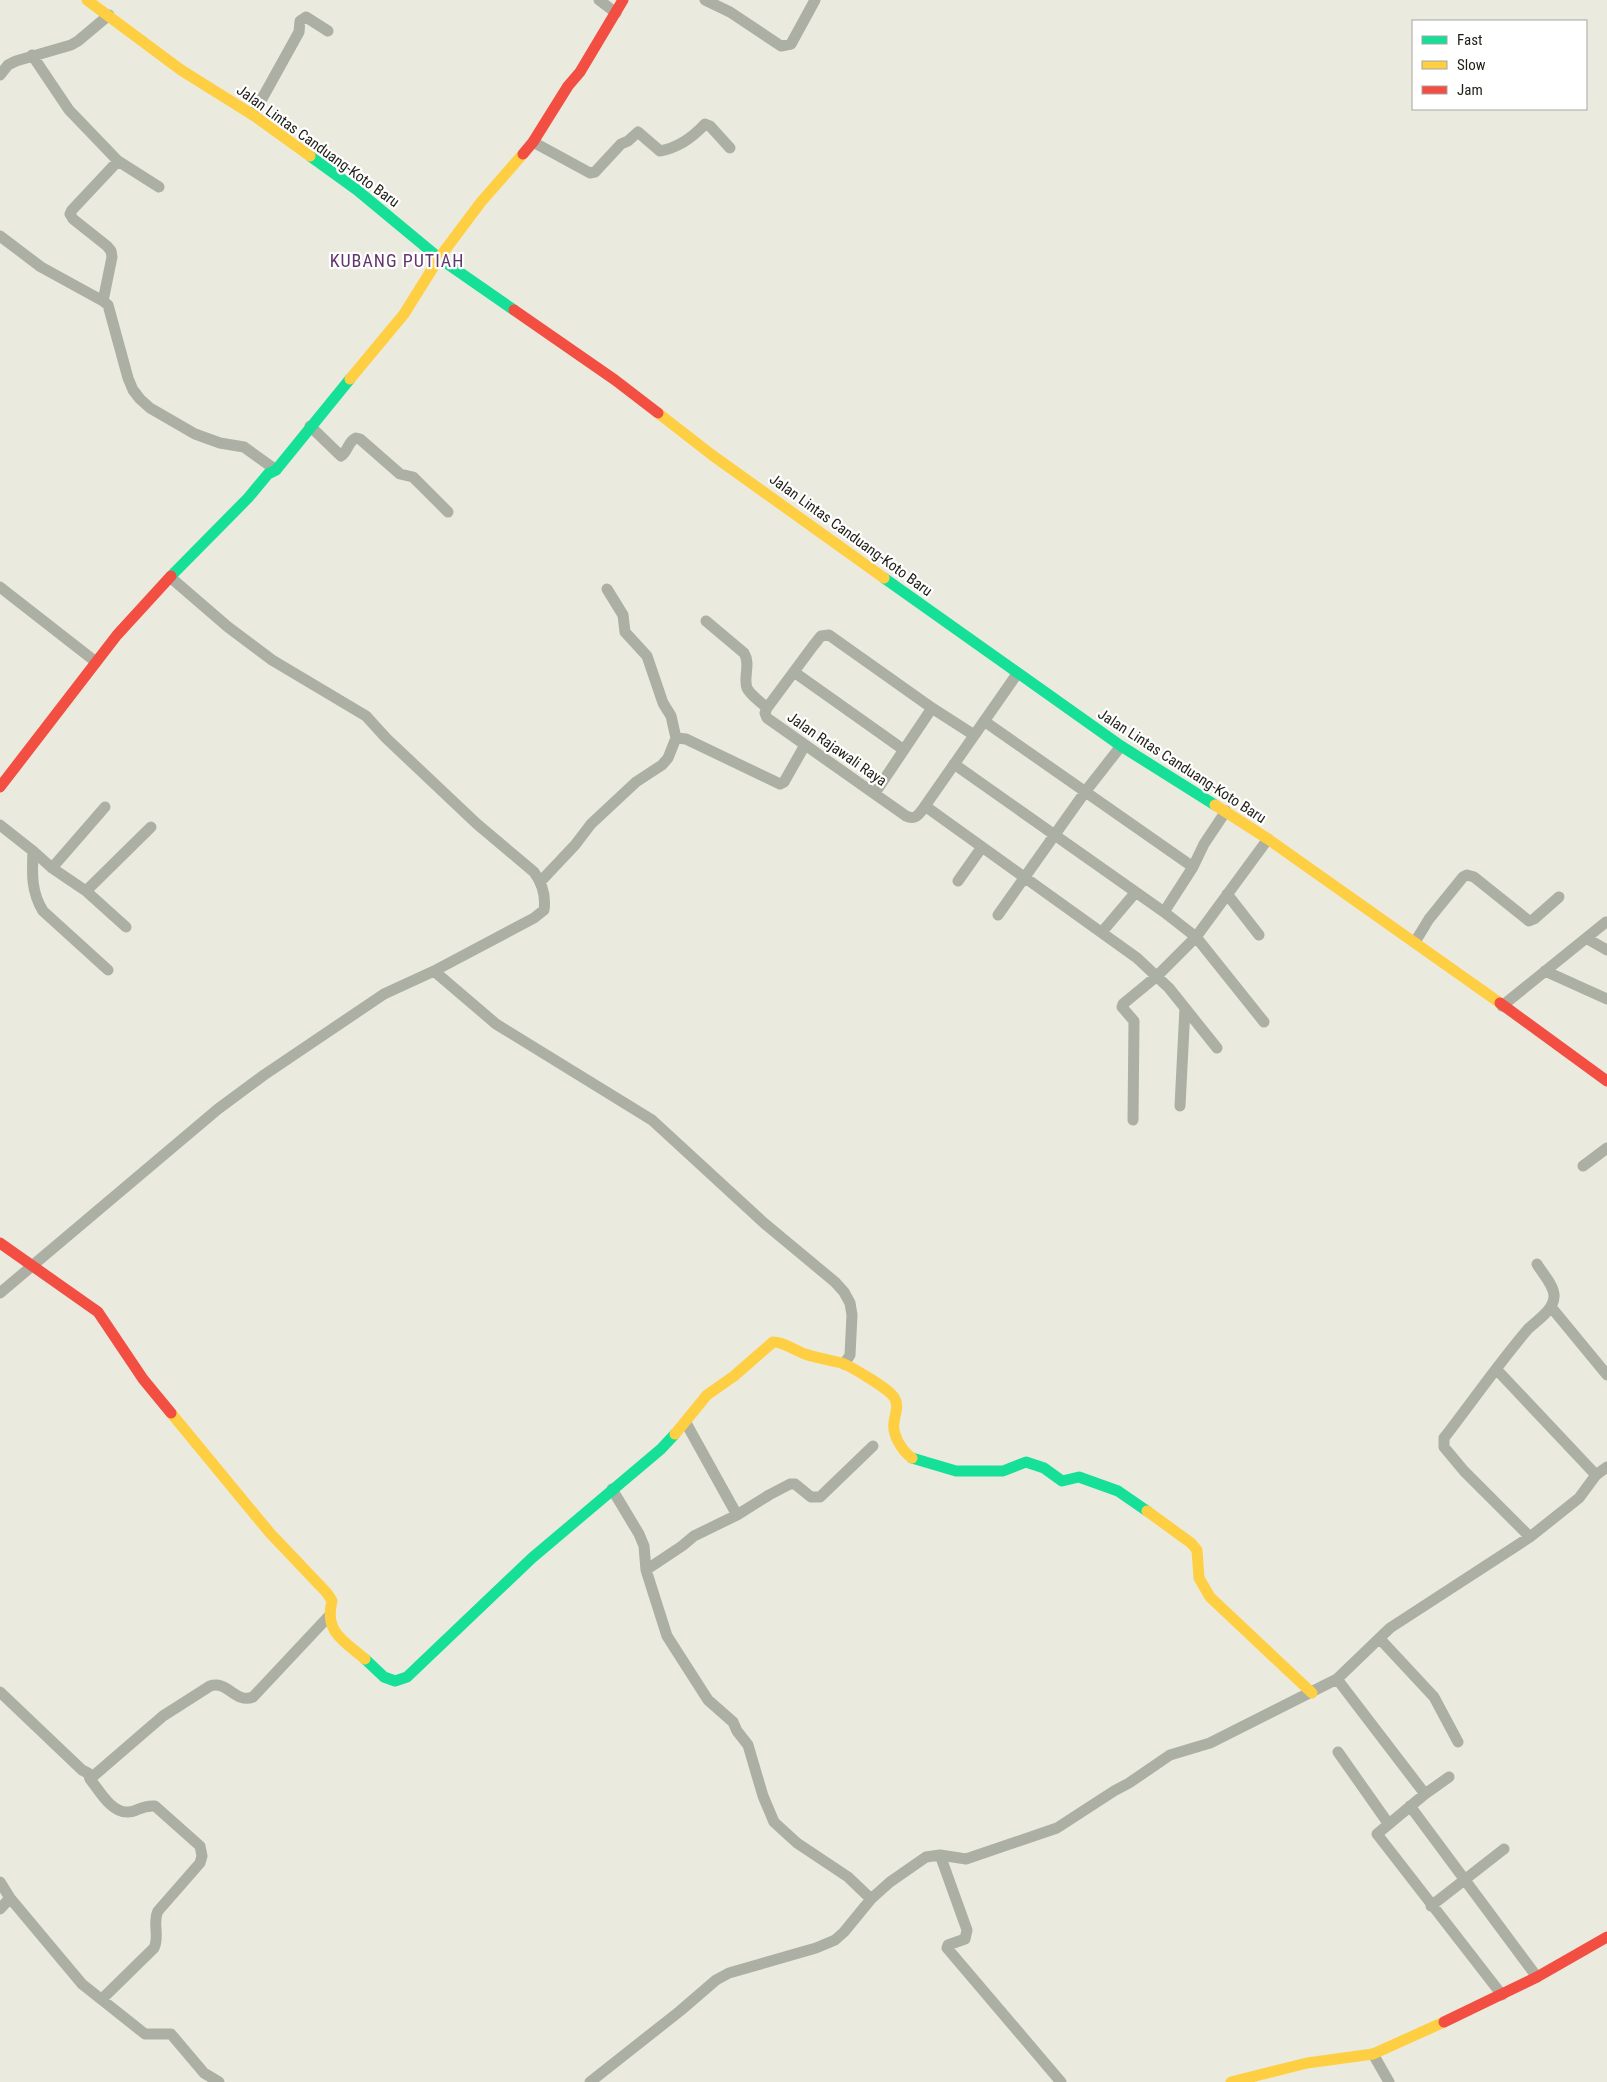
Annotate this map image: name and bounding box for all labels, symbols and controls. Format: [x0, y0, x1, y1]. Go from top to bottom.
legend [1412, 20, 1587, 110]
text: Fast [1457, 31, 1482, 49]
text: Slow [1457, 56, 1486, 74]
street label: Jalan Lintas Canduang-Koto Baru [233, 81, 403, 211]
text: Jam [1457, 81, 1483, 99]
district label: KUBANG PUTIAH [330, 250, 464, 271]
street label: Jalan Lintas Canduang-Koto Baru [766, 470, 936, 600]
street label: Jalan Lintas Canduang-Koto Baru [1095, 705, 1269, 827]
street label: Jalan Rajawali Raya [784, 708, 890, 790]

